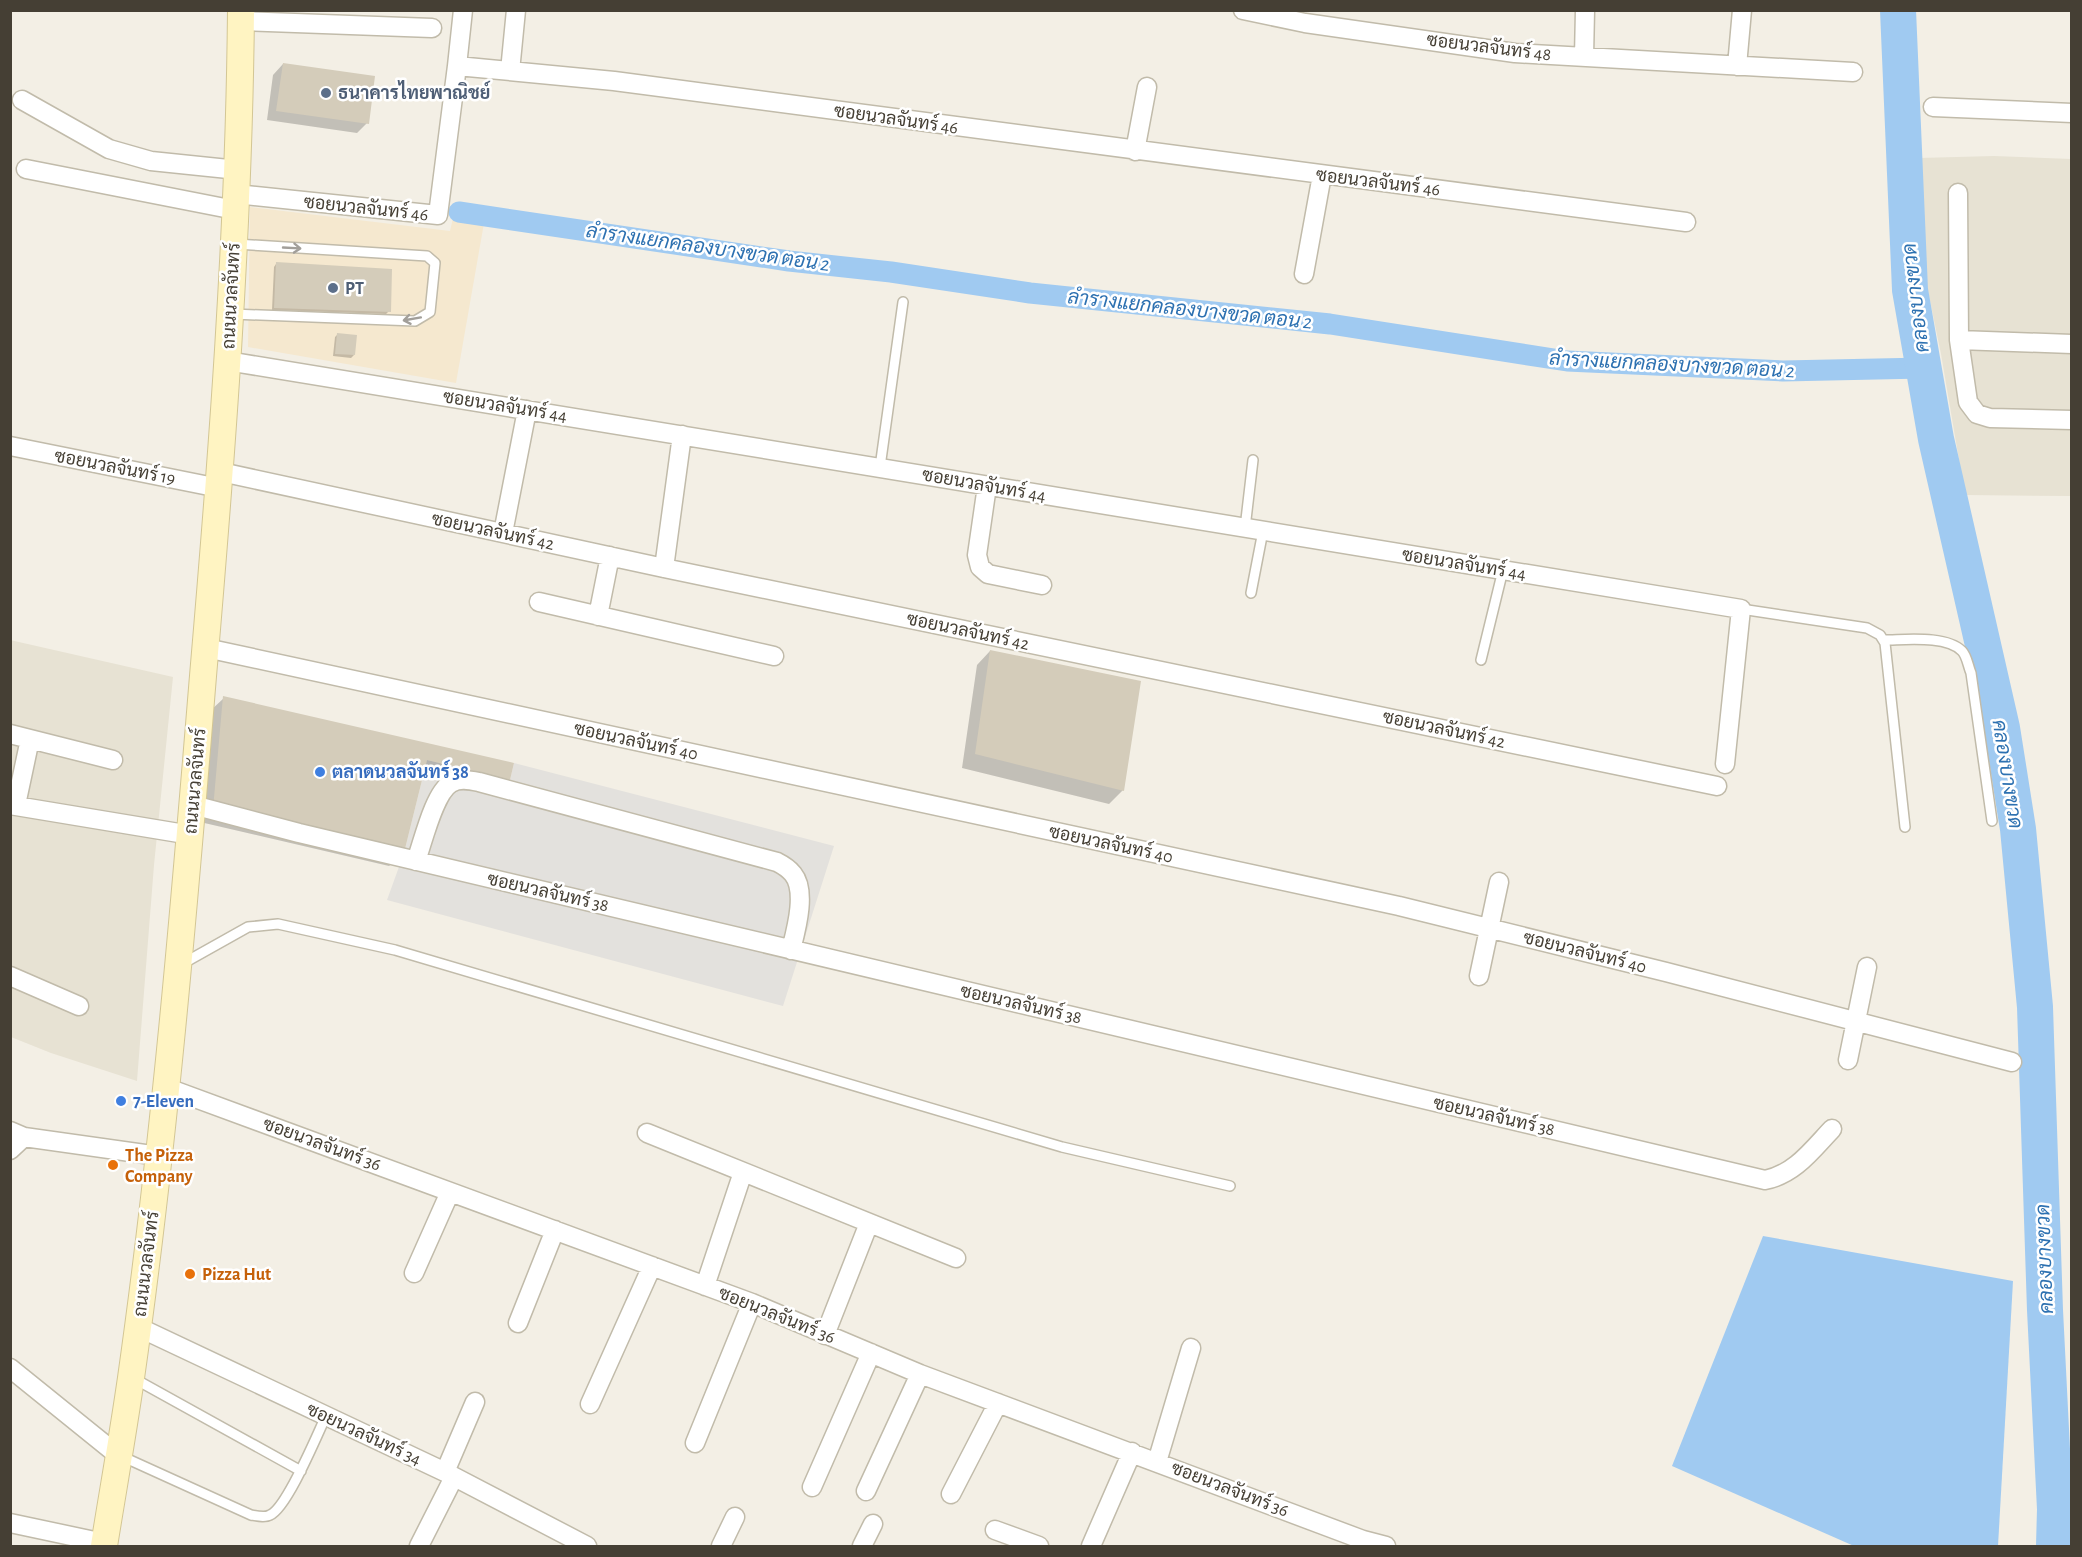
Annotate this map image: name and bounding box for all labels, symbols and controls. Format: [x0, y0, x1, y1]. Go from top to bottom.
street label: ซอยนวลจันทร์ 48 [1426, 26, 1553, 65]
place label: ธนาคารไทยพาณิชย์ [338, 80, 491, 103]
marker: ธนาคารไทยพาณิชย์ [319, 86, 333, 100]
street label: ซอยนวลจันทร์ 46 [833, 97, 960, 138]
street label: ซอยนวลจันทร์ 46 [1315, 161, 1442, 200]
street label: ซอยนวลจันทร์ 46 [303, 189, 430, 224]
water label: ลำรางแยกคลองบางขวด ตอน 2 [585, 218, 831, 275]
street label: ถนนนวลจันทร์ [215, 242, 244, 350]
one-way arrow [281, 242, 301, 253]
water label: คลองบางขวด [1899, 242, 1933, 354]
place label: PT [345, 280, 364, 298]
marker: PT [326, 281, 340, 295]
water label: ลำรางแยกคลองบางขวด ตอน 2 [1067, 284, 1314, 333]
one-way arrow [403, 314, 422, 325]
water label: ลำรางแยกคลองบางขวด ตอน 2 [1549, 346, 1795, 381]
street label: ซอยนวลจันทร์ 44 [442, 383, 569, 426]
street label: ซอยนวลจันทร์ 19 [53, 443, 178, 489]
street label: ซอยนวลจันทร์ 44 [921, 461, 1048, 506]
street label: ซอยนวลจันทร์ 42 [430, 505, 557, 554]
street label: ซอยนวลจันทร์ 44 [1401, 541, 1528, 584]
street label: ซอยนวลจันทร์ 42 [905, 605, 1032, 654]
street label: ซอยนวลจันทร์ 42 [1381, 703, 1508, 752]
street label: ซอยนวลจันทร์ 40 [572, 715, 700, 764]
water label: คลองบางขวด [1989, 718, 2026, 830]
street label: ถนนนวลจันทร์ [177, 727, 210, 835]
place label: ตลาดนวลจันทร์ 38 [332, 759, 469, 782]
marker: ตลาดนวลจันทร์ 38 [313, 765, 327, 779]
street label: ซอยนวลจันทร์ 40 [1047, 818, 1175, 867]
street label: ซอยนวลจันทร์ 38 [485, 865, 611, 916]
street label: ซอยนวลจันทร์ 40 [1521, 924, 1649, 977]
street label: ซอยนวลจันทร์ 38 [958, 977, 1084, 1028]
street label: ซอยนวลจันทร์ 38 [1431, 1089, 1557, 1140]
place label: 7-Eleven [133, 1093, 194, 1111]
marker: 7-Eleven [114, 1094, 128, 1108]
street label: ซอยนวลจันทร์ 36 [260, 1111, 385, 1175]
place label: The Pizza Company [125, 1147, 194, 1186]
marker: The Pizza Company [106, 1158, 120, 1172]
water label: คลองบางขวด [2033, 1204, 2057, 1314]
street label: ถนนนวลจันทร์ [127, 1209, 162, 1318]
place label: Pizza Hut [202, 1266, 271, 1284]
marker: Pizza Hut [183, 1267, 197, 1281]
street label: ซอยนวลจันทร์ 36 [716, 1280, 839, 1347]
street label: ซอยนวลจันทร์ 34 [304, 1396, 426, 1469]
street label: ซอยนวลจันทร์ 36 [1169, 1455, 1293, 1521]

